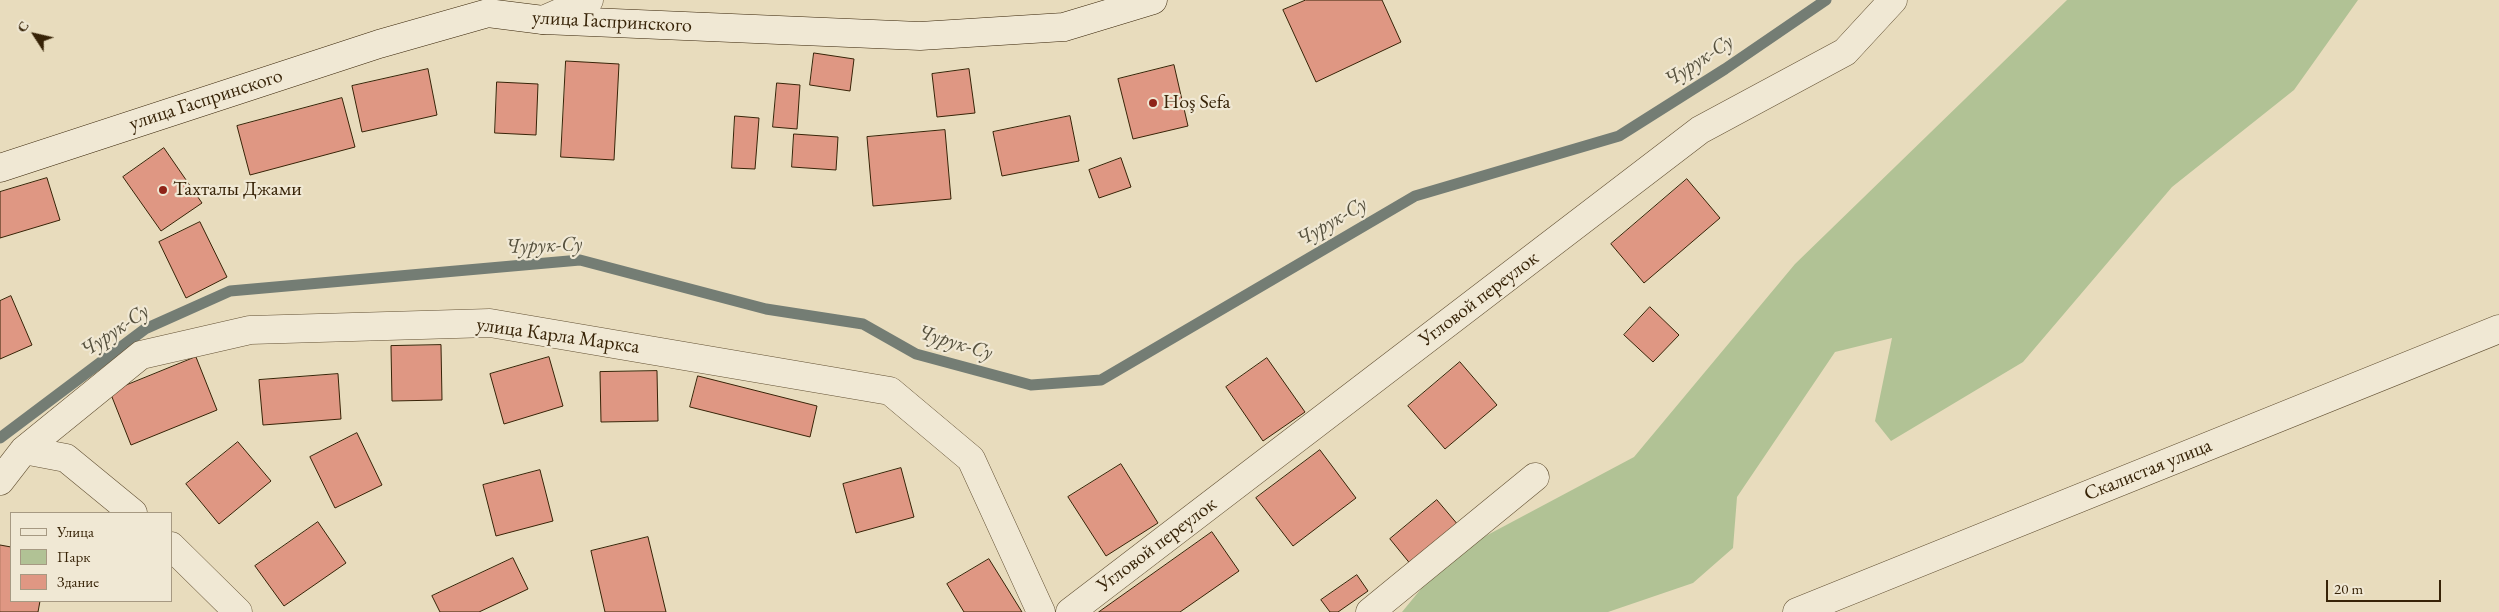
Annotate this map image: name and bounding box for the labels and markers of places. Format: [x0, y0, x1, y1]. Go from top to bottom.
place label: Hoş Sefa [1163, 91, 1230, 115]
marker: Hoş Sefa [1147, 97, 1159, 109]
place label: Тахталы Джами [173, 178, 302, 202]
marker: Тахталы Джами [157, 184, 169, 196]

